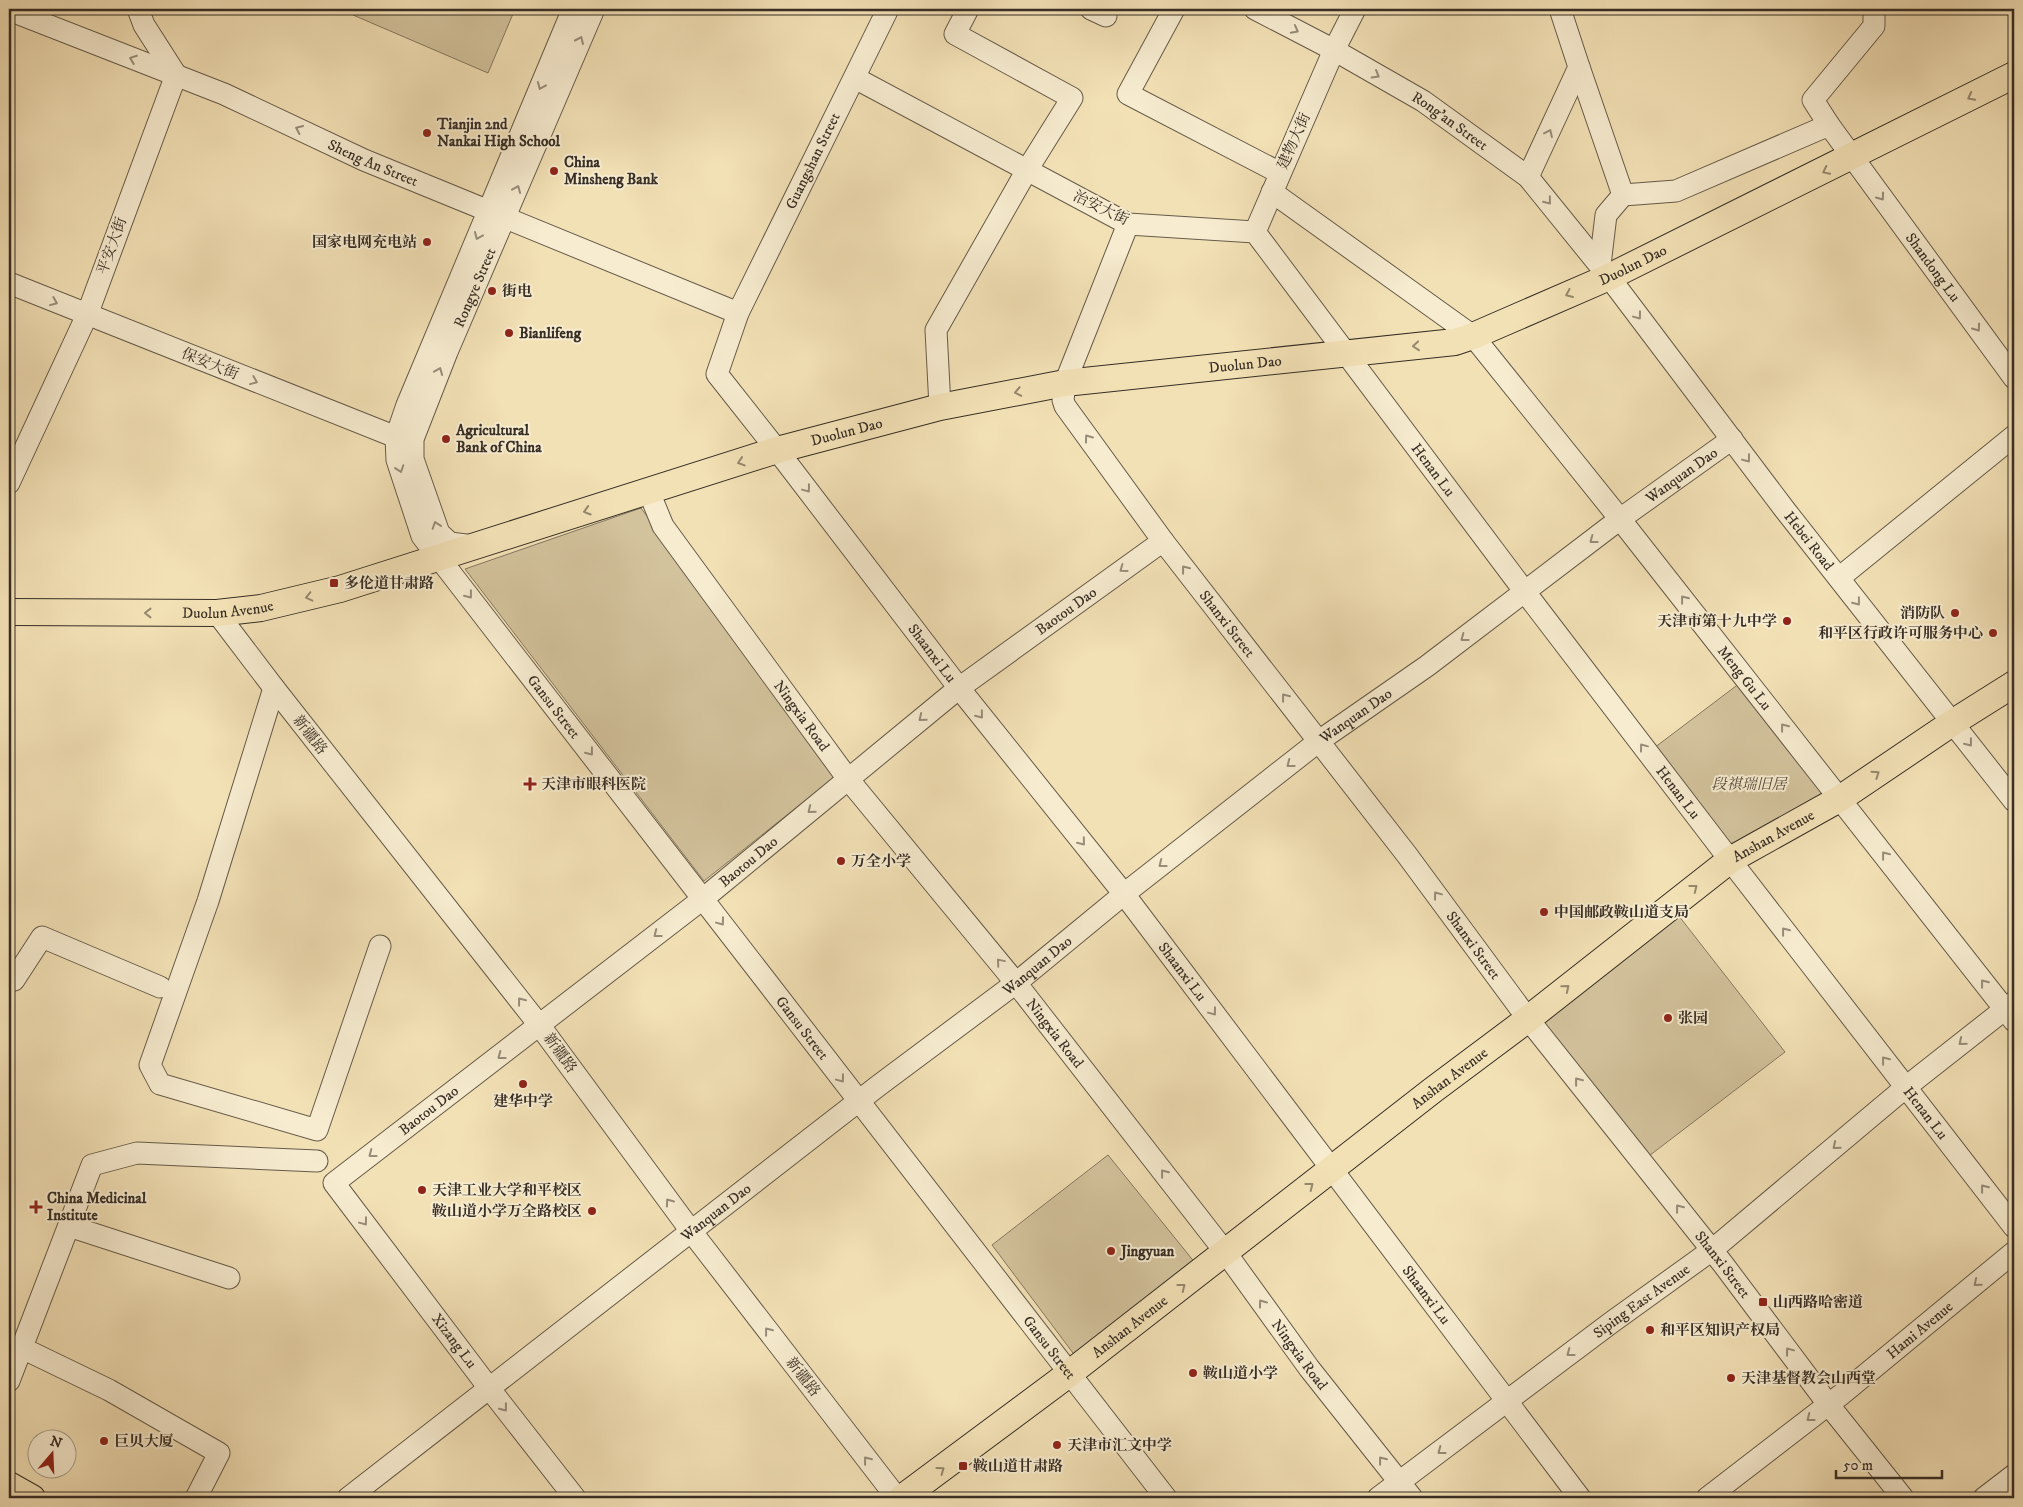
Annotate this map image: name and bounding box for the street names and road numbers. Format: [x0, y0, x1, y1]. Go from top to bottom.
street label: Rong'an Street [1409, 87, 1492, 155]
street label: Guangshan Street [781, 109, 845, 212]
street label: 建物大街 [1273, 110, 1315, 172]
street label: Sheng An Street [325, 135, 421, 191]
street label: 治安大街 [1070, 186, 1132, 230]
street label: 平安大街 [93, 215, 131, 277]
street label: Shandong Lu [1901, 229, 1965, 306]
street label: Duolun Dao [1596, 240, 1670, 290]
street label: Rongye Street [449, 245, 500, 330]
street label: 保安大街 [179, 344, 241, 384]
street label: Duolun Dao [1208, 351, 1282, 377]
street label: Duolun Dao [809, 413, 884, 450]
street label: Henan Lu [1407, 439, 1459, 500]
street label: Wanquan Dao [1641, 443, 1721, 508]
street label: Hebei Road [1780, 507, 1839, 575]
street label: Baotou Dao [1032, 582, 1100, 639]
street label: Shanxi Street [1195, 586, 1259, 661]
street label: Duolun Avenue [182, 596, 275, 623]
street label: Shaanxi Lu [904, 620, 961, 686]
street label: Meng Gu Lu [1713, 642, 1776, 714]
street label: Gansu Street [523, 671, 585, 743]
street label: Ningxia Road [770, 677, 834, 755]
street label: Wanquan Dao [1315, 684, 1396, 748]
street label: 新疆路 [289, 711, 331, 759]
street label: Henan Lu [1652, 762, 1705, 823]
street label: Anshan Avenue [1729, 805, 1818, 866]
street label: Baotou Dao [715, 832, 782, 891]
street label: Shanxi Street [1442, 907, 1505, 983]
street label: Wanquan Dao [998, 931, 1076, 1000]
street label: Shaanxi Lu [1154, 938, 1211, 1005]
street label: Gansu Street [772, 992, 833, 1064]
street label: Ningxia Road [1022, 995, 1088, 1072]
street label: 新疆路 [539, 1029, 581, 1077]
street label: Anshan Avenue [1407, 1043, 1491, 1113]
street label: Baotou Dao [395, 1081, 462, 1139]
street label: Henan Lu [1899, 1083, 1952, 1143]
street label: Wanquan Dao [676, 1179, 755, 1246]
street label: Shanxi Street [1691, 1227, 1755, 1302]
street label: Siping East Avenue [1589, 1260, 1694, 1342]
street label: Shaanxi Lu [1398, 1262, 1455, 1328]
street label: Anshan Avenue [1088, 1291, 1171, 1362]
street label: Hami Avenue [1882, 1297, 1957, 1363]
street label: Xizang Lu [427, 1310, 481, 1372]
street label: Gansu Street [1019, 1312, 1080, 1383]
street label: Ningxia Road [1267, 1316, 1332, 1394]
street label: 新疆路 [782, 1353, 824, 1401]

